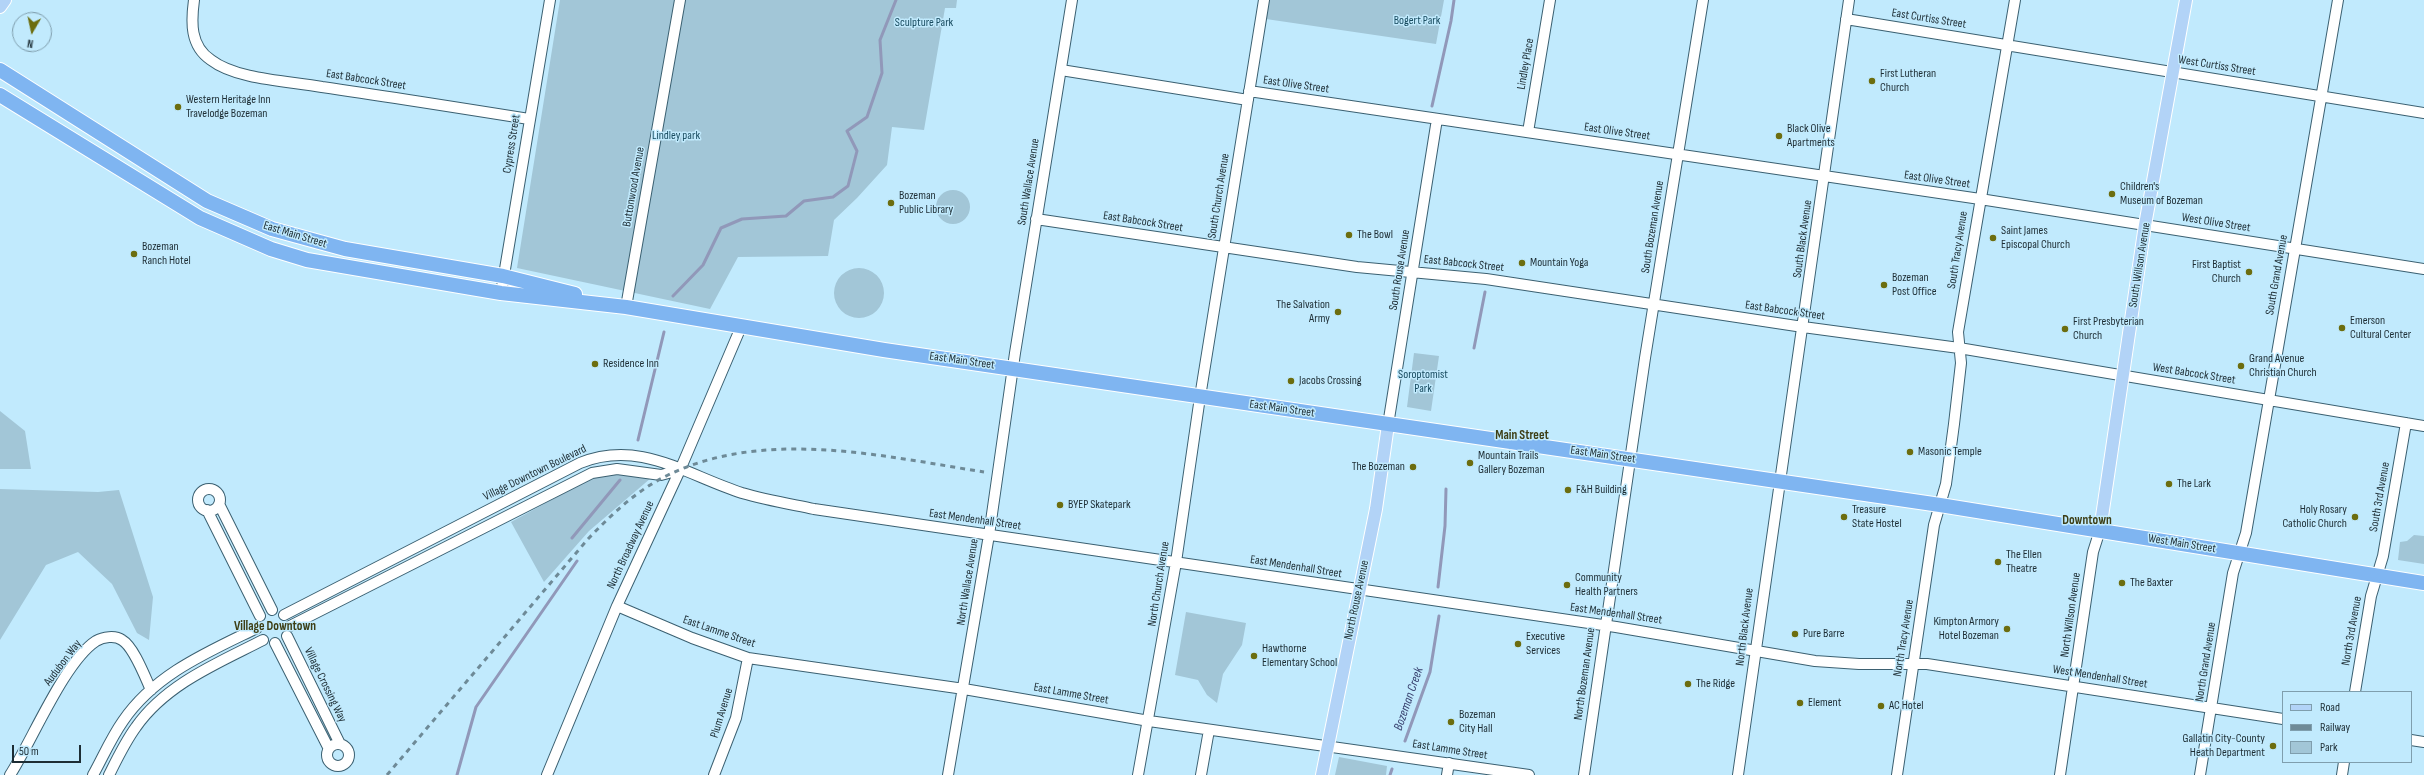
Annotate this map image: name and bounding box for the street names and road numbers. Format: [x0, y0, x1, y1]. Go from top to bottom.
street label: East Curtiss Street [1891, 6, 1967, 32]
street label: Lindley Place [1514, 37, 1538, 91]
street label: West Curtiss Street [2177, 53, 2257, 79]
street label: East Babcock Street [325, 67, 407, 93]
street label: East Olive Street [1262, 73, 1330, 97]
street label: Cypress Street [500, 114, 524, 174]
street label: East Olive Street [1583, 120, 1651, 144]
street label: South Wallace Avenue [1015, 137, 1043, 227]
street label: Buttonwood Avenue [620, 146, 648, 228]
street label: South Church Avenue [1205, 152, 1233, 240]
street label: East Olive Street [1903, 168, 1971, 192]
street label: South Bozeman Avenue [1639, 180, 1667, 274]
street label: South Black Avenue [1790, 199, 1816, 279]
street label: East Babcock Street [1102, 209, 1184, 235]
street label: South Tracy Avenue [1945, 210, 1971, 290]
street label: West Olive Street [2181, 210, 2251, 236]
street label: East Main Street [262, 219, 328, 251]
street label: South Willson Avenue [2126, 221, 2154, 309]
street label: South Rouse Avenue [1387, 229, 1413, 311]
street label: South Grand Avenue [2263, 234, 2291, 316]
street label: East Babcock Street [1423, 253, 1505, 275]
street label: East Babcock Street [1744, 298, 1826, 324]
street label: East Main Street [929, 349, 995, 373]
street label: West Babcock Street [2152, 360, 2236, 388]
street label: East Main Street [1249, 397, 1315, 421]
street label: Village Downtown Boulevard [481, 442, 589, 504]
street label: East Main Street [1570, 443, 1636, 467]
street label: South 3rd Avenue [2367, 461, 2393, 533]
street label: North Broadway Avenue [604, 499, 658, 591]
street label: East Mendenhall Street [928, 506, 1022, 534]
street label: West Main Street [2147, 532, 2217, 556]
street label: North Wallace Avenue [954, 538, 982, 626]
street label: North Church Avenue [1145, 541, 1173, 627]
street label: East Mendenhall Street [1249, 553, 1343, 581]
street label: North Rouse Avenue [1342, 559, 1372, 641]
street label: North Willson Avenue [2058, 572, 2084, 658]
street label: North Black Avenue [1733, 587, 1757, 667]
street label: North 3rd Avenue [2339, 595, 2365, 667]
street label: North Tracy Avenue [1891, 598, 1917, 678]
street label: East Mendenhall Street [1569, 600, 1663, 628]
street label: East Lamme Street [681, 613, 757, 651]
street label: North Grand Avenue [2193, 621, 2219, 703]
street label: North Bozeman Avenue [1571, 627, 1599, 721]
street label: Audubon Way [41, 637, 85, 689]
street label: Village Crossing Way [301, 645, 349, 725]
street label: West Mendenhall Street [2052, 662, 2148, 692]
street label: East Lamme Street [1032, 680, 1110, 708]
street label: Plum Avenue [708, 686, 736, 740]
street label: East Lamme Street [1411, 737, 1489, 763]

